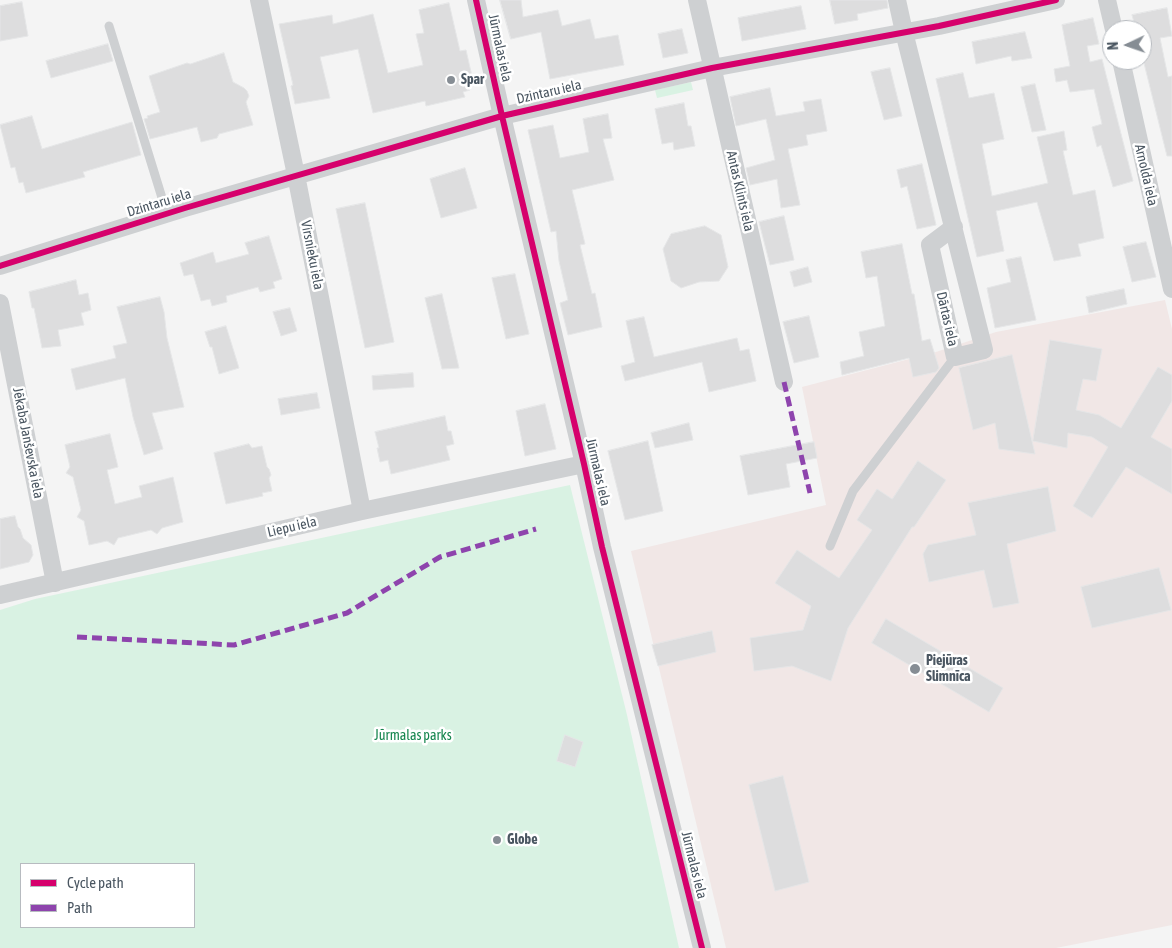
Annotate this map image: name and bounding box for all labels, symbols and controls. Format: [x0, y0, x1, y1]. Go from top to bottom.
street label: Jūrmalas iela [485, 13, 515, 83]
north arrow [1102, 20, 1152, 70]
text: N [1105, 41, 1121, 50]
place label: Spar [461, 72, 484, 88]
marker: Spar [445, 74, 457, 86]
street label: Dzintaru iela [515, 76, 583, 108]
street label: Arnolda iela [1131, 143, 1161, 207]
street label: Antas Klints iela [723, 149, 757, 233]
street label: Dzintaru iela [125, 185, 193, 221]
street label: Virsnieku iela [297, 219, 327, 291]
street label: Dārtas iela [933, 290, 961, 348]
street label: Jēkaba Janševska iela [9, 386, 47, 500]
street label: Jūrmalas iela [582, 437, 614, 507]
street label: Liepu iela [266, 513, 318, 541]
place label: Piejūras Slimnīca [926, 653, 971, 686]
marker: Piejūras Slimnīca [908, 662, 922, 676]
park label: Jūrmalas parks [374, 728, 452, 744]
street label: Jūrmalas iela [678, 830, 710, 900]
place label: Globe [507, 832, 538, 848]
marker: Globe [491, 834, 503, 846]
legend [20, 863, 195, 928]
text: Cycle path [67, 874, 124, 891]
text: Path [67, 899, 93, 916]

